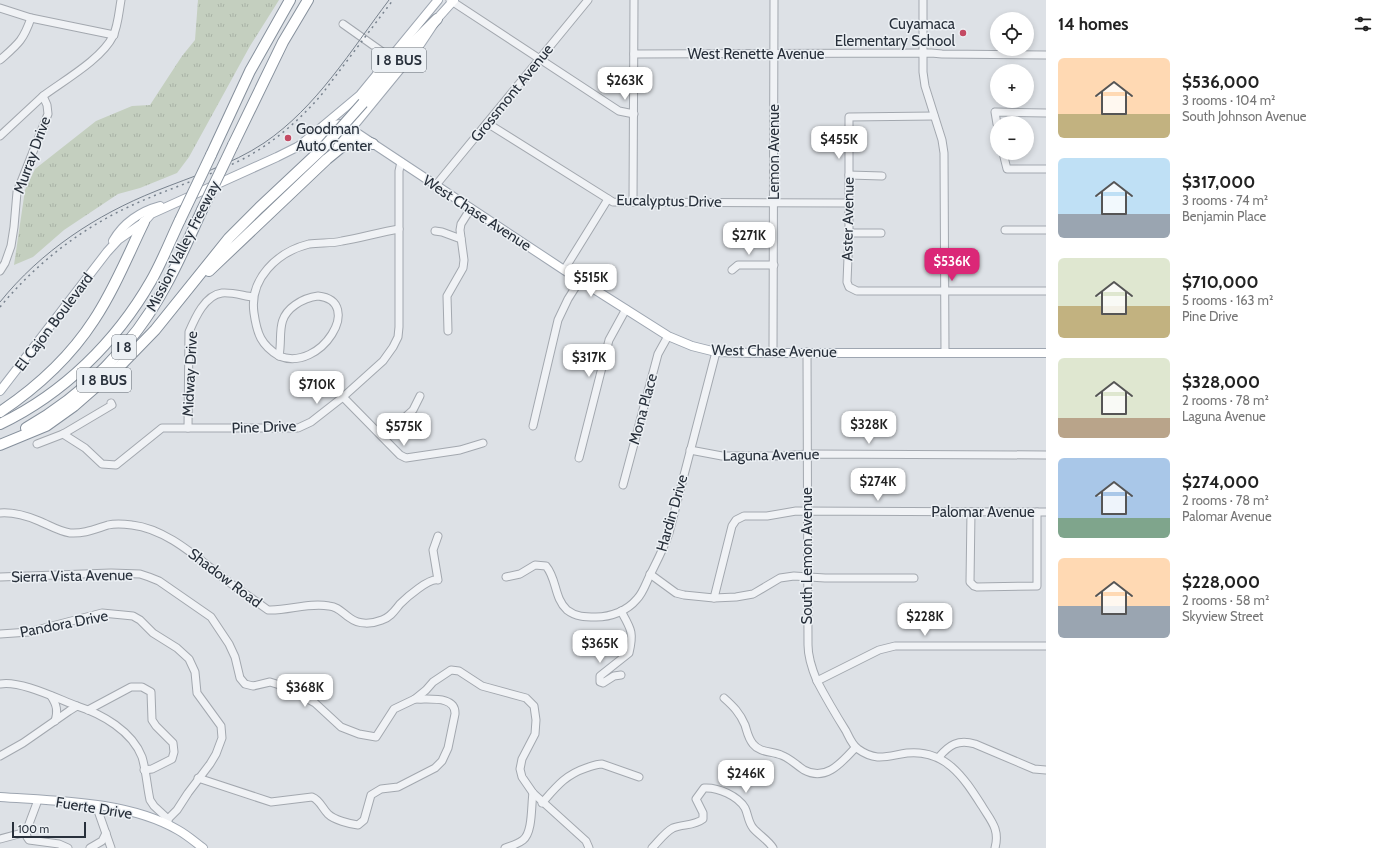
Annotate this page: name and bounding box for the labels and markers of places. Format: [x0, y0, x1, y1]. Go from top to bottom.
place label: Cuyamaca Elementary School [835, 15, 956, 50]
marker: Cuyamaca Elementary School [958, 28, 968, 38]
pin: $263K [597, 67, 653, 101]
place label: Goodman Auto Center [296, 120, 372, 155]
pin: $455K [811, 126, 867, 160]
marker: Goodman Auto Center [283, 133, 293, 143]
pin: $271K [721, 222, 777, 256]
pin: $536K [924, 248, 980, 282]
pin: $515K [563, 264, 619, 298]
pin: $317K [561, 344, 617, 378]
pin: $710K [289, 371, 345, 405]
pin: $328K [841, 411, 897, 445]
pin: $575K [376, 413, 432, 447]
pin: $274K [850, 468, 906, 502]
pin: $228K [897, 603, 953, 637]
pin: $365K [572, 630, 628, 664]
pin: $368K [277, 674, 333, 708]
pin: $246K [718, 760, 774, 794]

